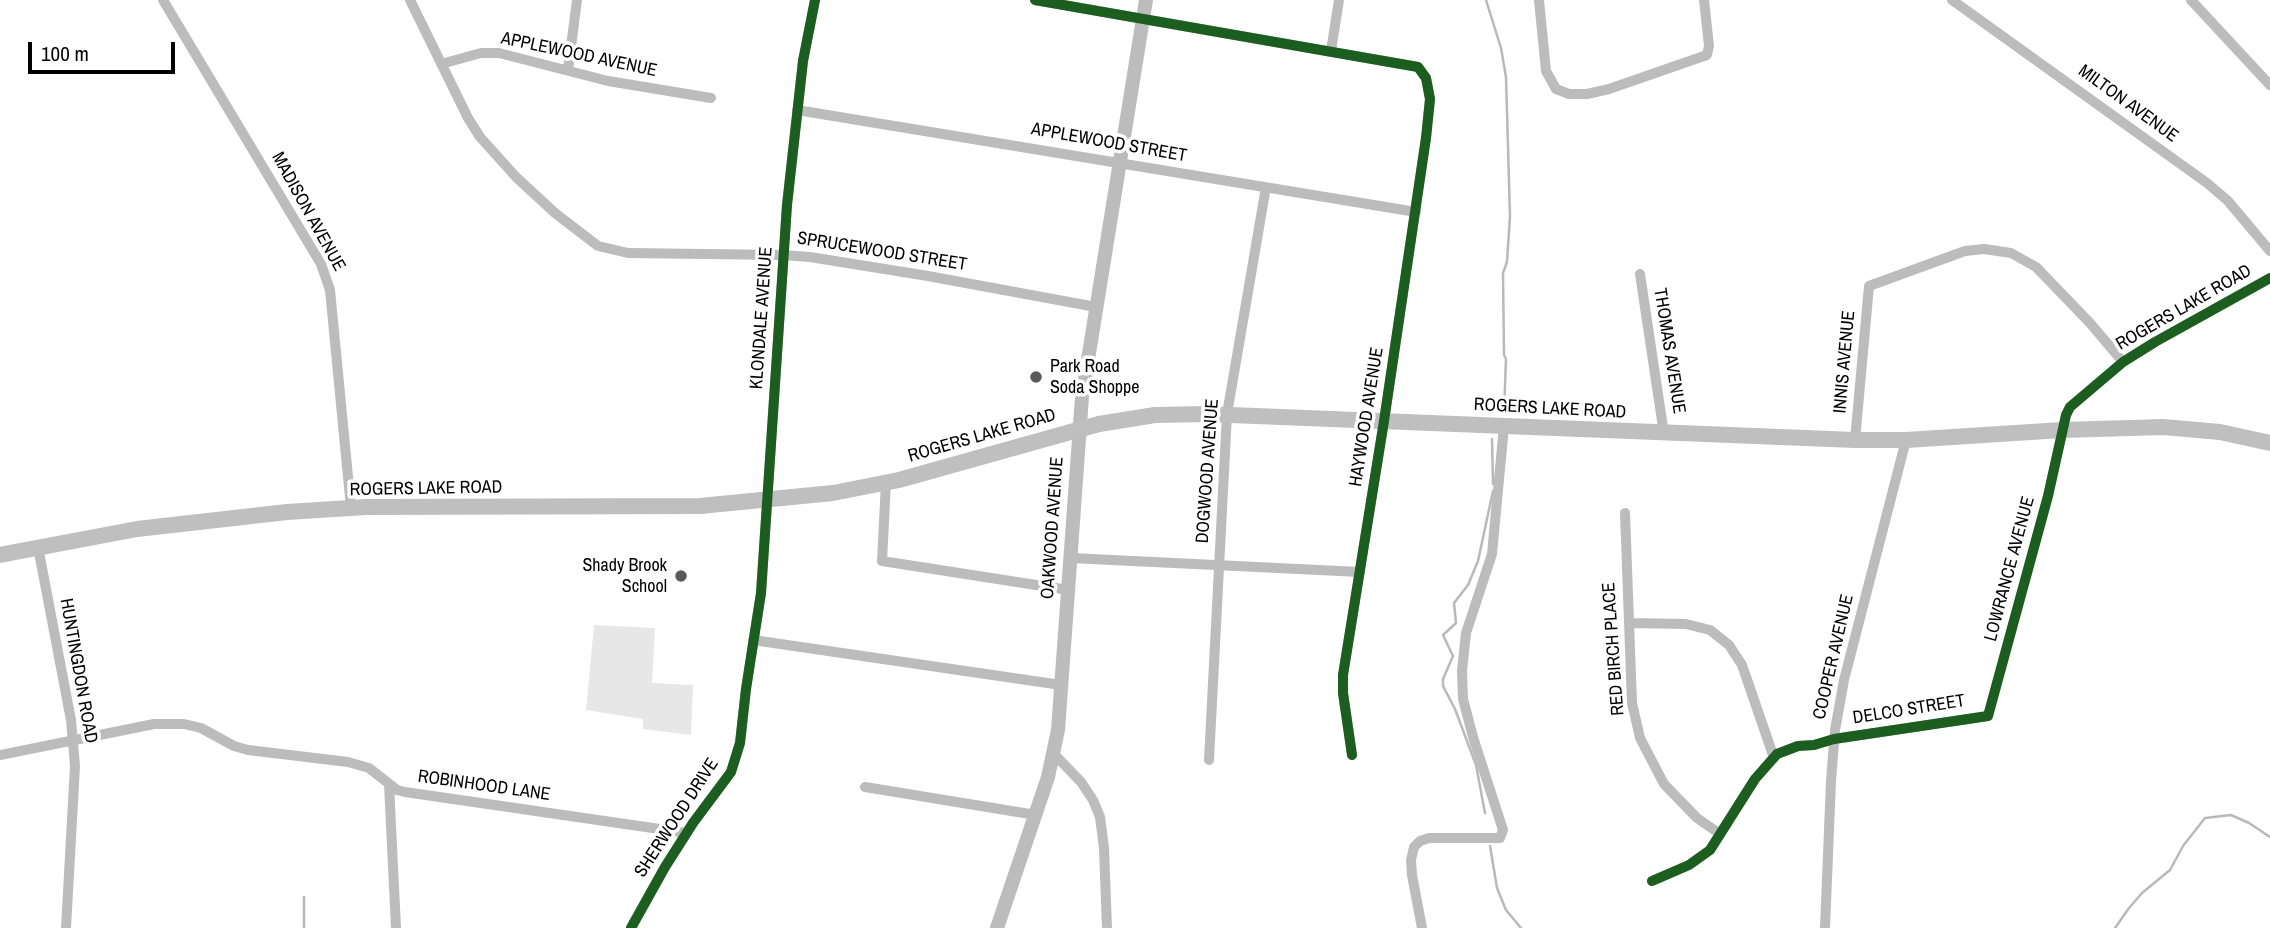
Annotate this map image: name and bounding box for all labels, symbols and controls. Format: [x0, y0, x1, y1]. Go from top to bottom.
scale bar [32, 28, 178, 72]
street label: APPLEWOOD AVENUE [499, 28, 659, 82]
text: 100 m [41, 39, 89, 68]
street label: MILTON AVENUE [2074, 61, 2182, 147]
street label: APPLEWOOD STREET [1030, 119, 1188, 167]
street label: MADISON AVENUE [266, 149, 350, 275]
street label: SPRUCEWOOD STREET [796, 228, 968, 276]
street label: KLONDALE AVENUE [746, 246, 778, 390]
street label: ROGERS LAKE ROAD [2113, 261, 2255, 355]
street label: THOMAS AVENUE [1648, 287, 1690, 415]
street label: INNIS AVENUE [1830, 310, 1860, 414]
street label: HAYWOOD AVENUE [1345, 346, 1389, 488]
place label: Park Road Soda Shoppe [1050, 356, 1139, 398]
marker: Park Road Soda Shoppe [1028, 369, 1044, 385]
street label: ROGERS LAKE ROAD [1473, 394, 1627, 424]
street label: DOGWOOD AVENUE [1192, 398, 1224, 544]
street label: ROGERS LAKE ROAD [906, 405, 1058, 467]
street label: OAKWOOD AVENUE [1037, 456, 1069, 600]
street label: ROGERS LAKE ROAD [350, 477, 502, 501]
street label: LOWRANCE AVENUE [1980, 494, 2040, 644]
place label: Shady Brook School [582, 555, 667, 598]
marker: Shady Brook School [673, 568, 689, 584]
street label: RED BIRCH PLACE [1599, 582, 1629, 716]
street label: COOPER AVENUE [1809, 592, 1859, 722]
street label: HUNTINGDON ROAD [55, 597, 101, 745]
street label: DELCO STREET [1851, 690, 1967, 730]
street label: SHERWOOD DRIVE [630, 754, 724, 882]
street label: ROBINHOOD LANE [416, 766, 552, 806]

